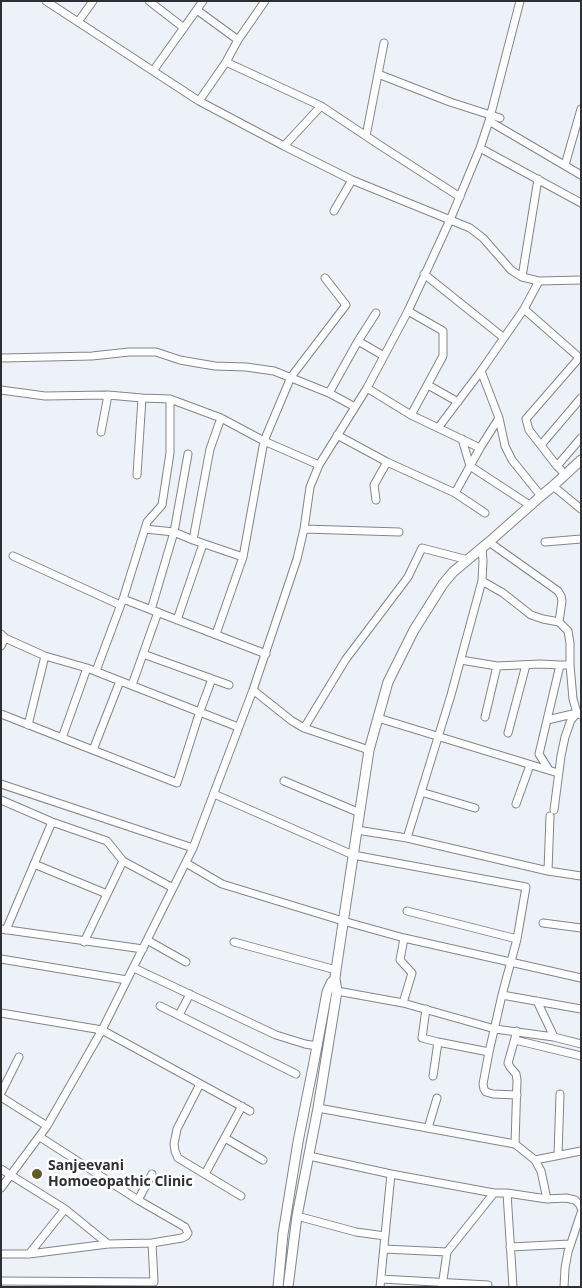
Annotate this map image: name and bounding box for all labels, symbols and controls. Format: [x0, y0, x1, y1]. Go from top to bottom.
place label: Sanjeevani Homoeopathic Clinic [48, 1158, 193, 1190]
marker: Sanjeevani Homoeopathic Clinic [30, 1167, 44, 1181]

